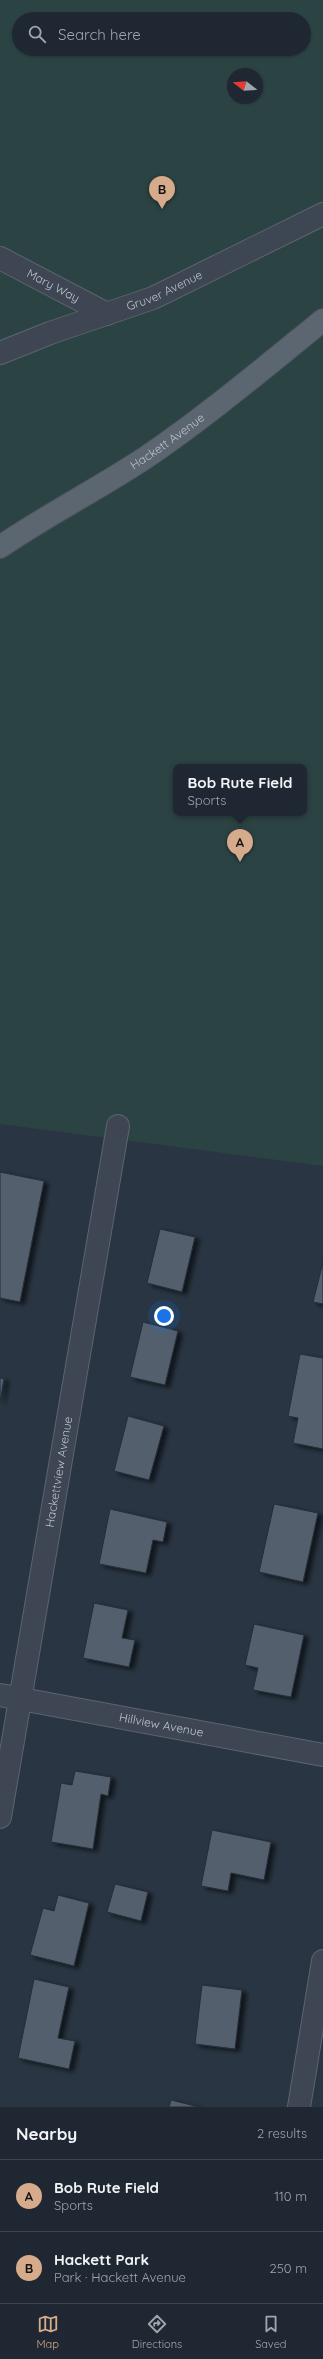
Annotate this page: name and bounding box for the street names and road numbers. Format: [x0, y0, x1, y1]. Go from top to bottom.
street label: Mary Way [24, 265, 82, 305]
street label: Gruver Avenue [124, 267, 205, 313]
street label: Hackett Avenue [127, 410, 207, 473]
street label: Hackettview Avenue [42, 1415, 75, 1529]
street label: Hillview Avenue [118, 1709, 205, 1740]

